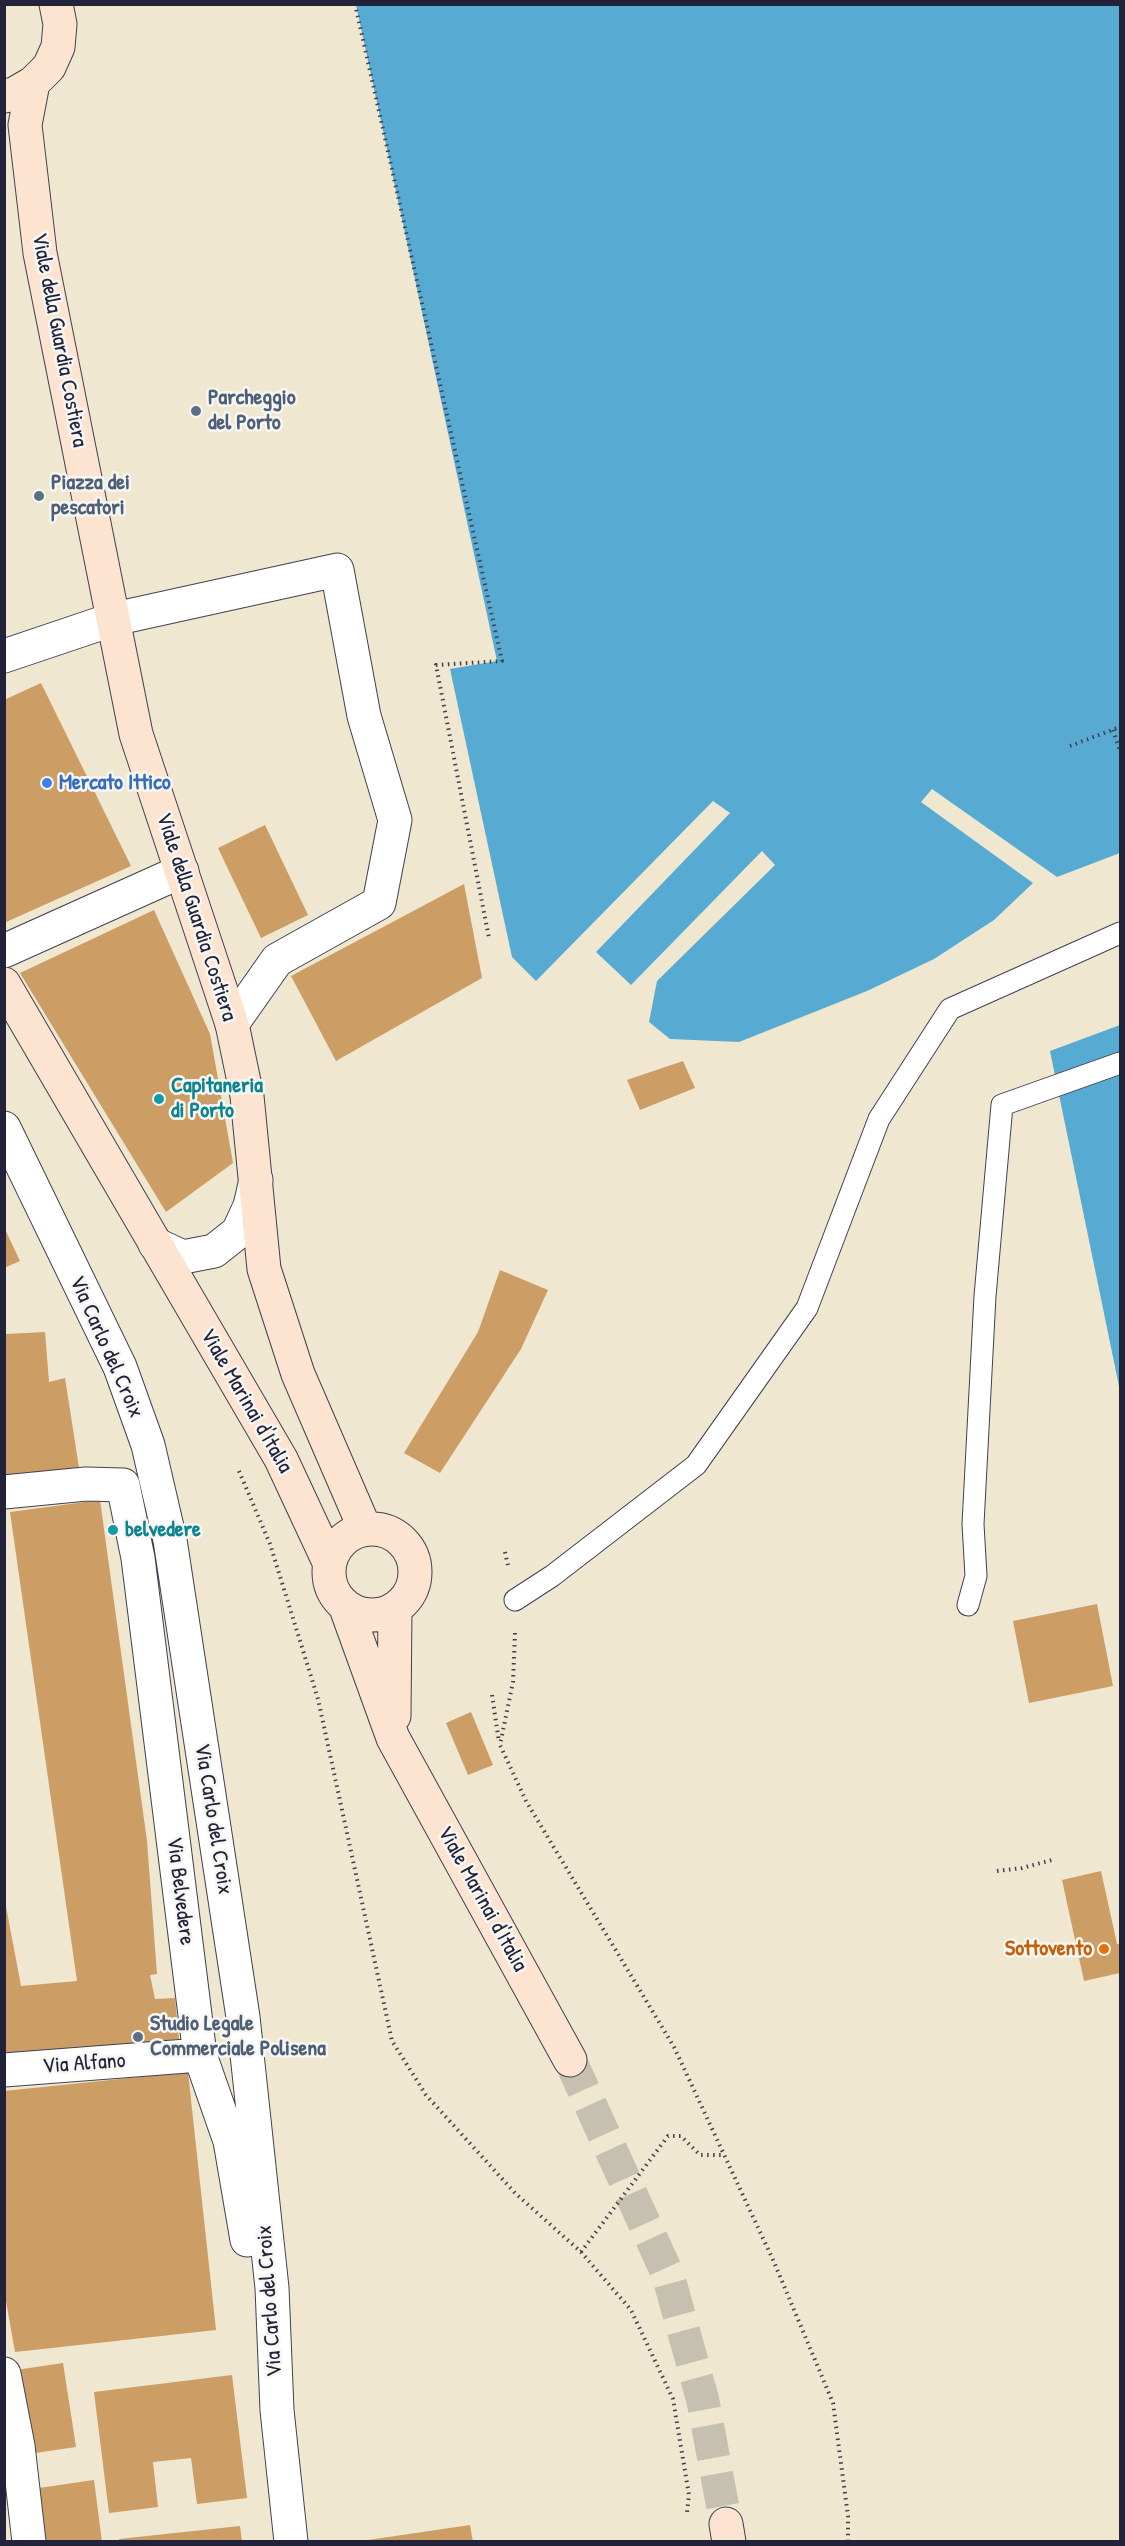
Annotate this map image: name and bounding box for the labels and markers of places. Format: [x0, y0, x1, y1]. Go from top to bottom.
place label: Parcheggio del Porto [208, 385, 296, 436]
marker: Parcheggio del Porto [189, 404, 203, 418]
place label: Piazza dei pescatori [51, 470, 130, 522]
marker: Piazza dei pescatori [32, 489, 46, 503]
place label: Mercato Ittico [59, 770, 171, 796]
marker: Mercato Ittico [40, 776, 54, 790]
place label: Capitaneria di Porto [171, 1073, 263, 1124]
marker: Capitaneria di Porto [152, 1092, 166, 1106]
place label: belvedere [125, 1517, 201, 1543]
marker: belvedere [106, 1523, 120, 1537]
place label: Sottovento [1005, 1936, 1092, 1962]
marker: Sottovento [1097, 1942, 1111, 1956]
place label: Studio Legale Commerciale Polisena [150, 2011, 326, 2062]
marker: Studio Legale Commerciale Polisena [131, 2030, 145, 2044]

